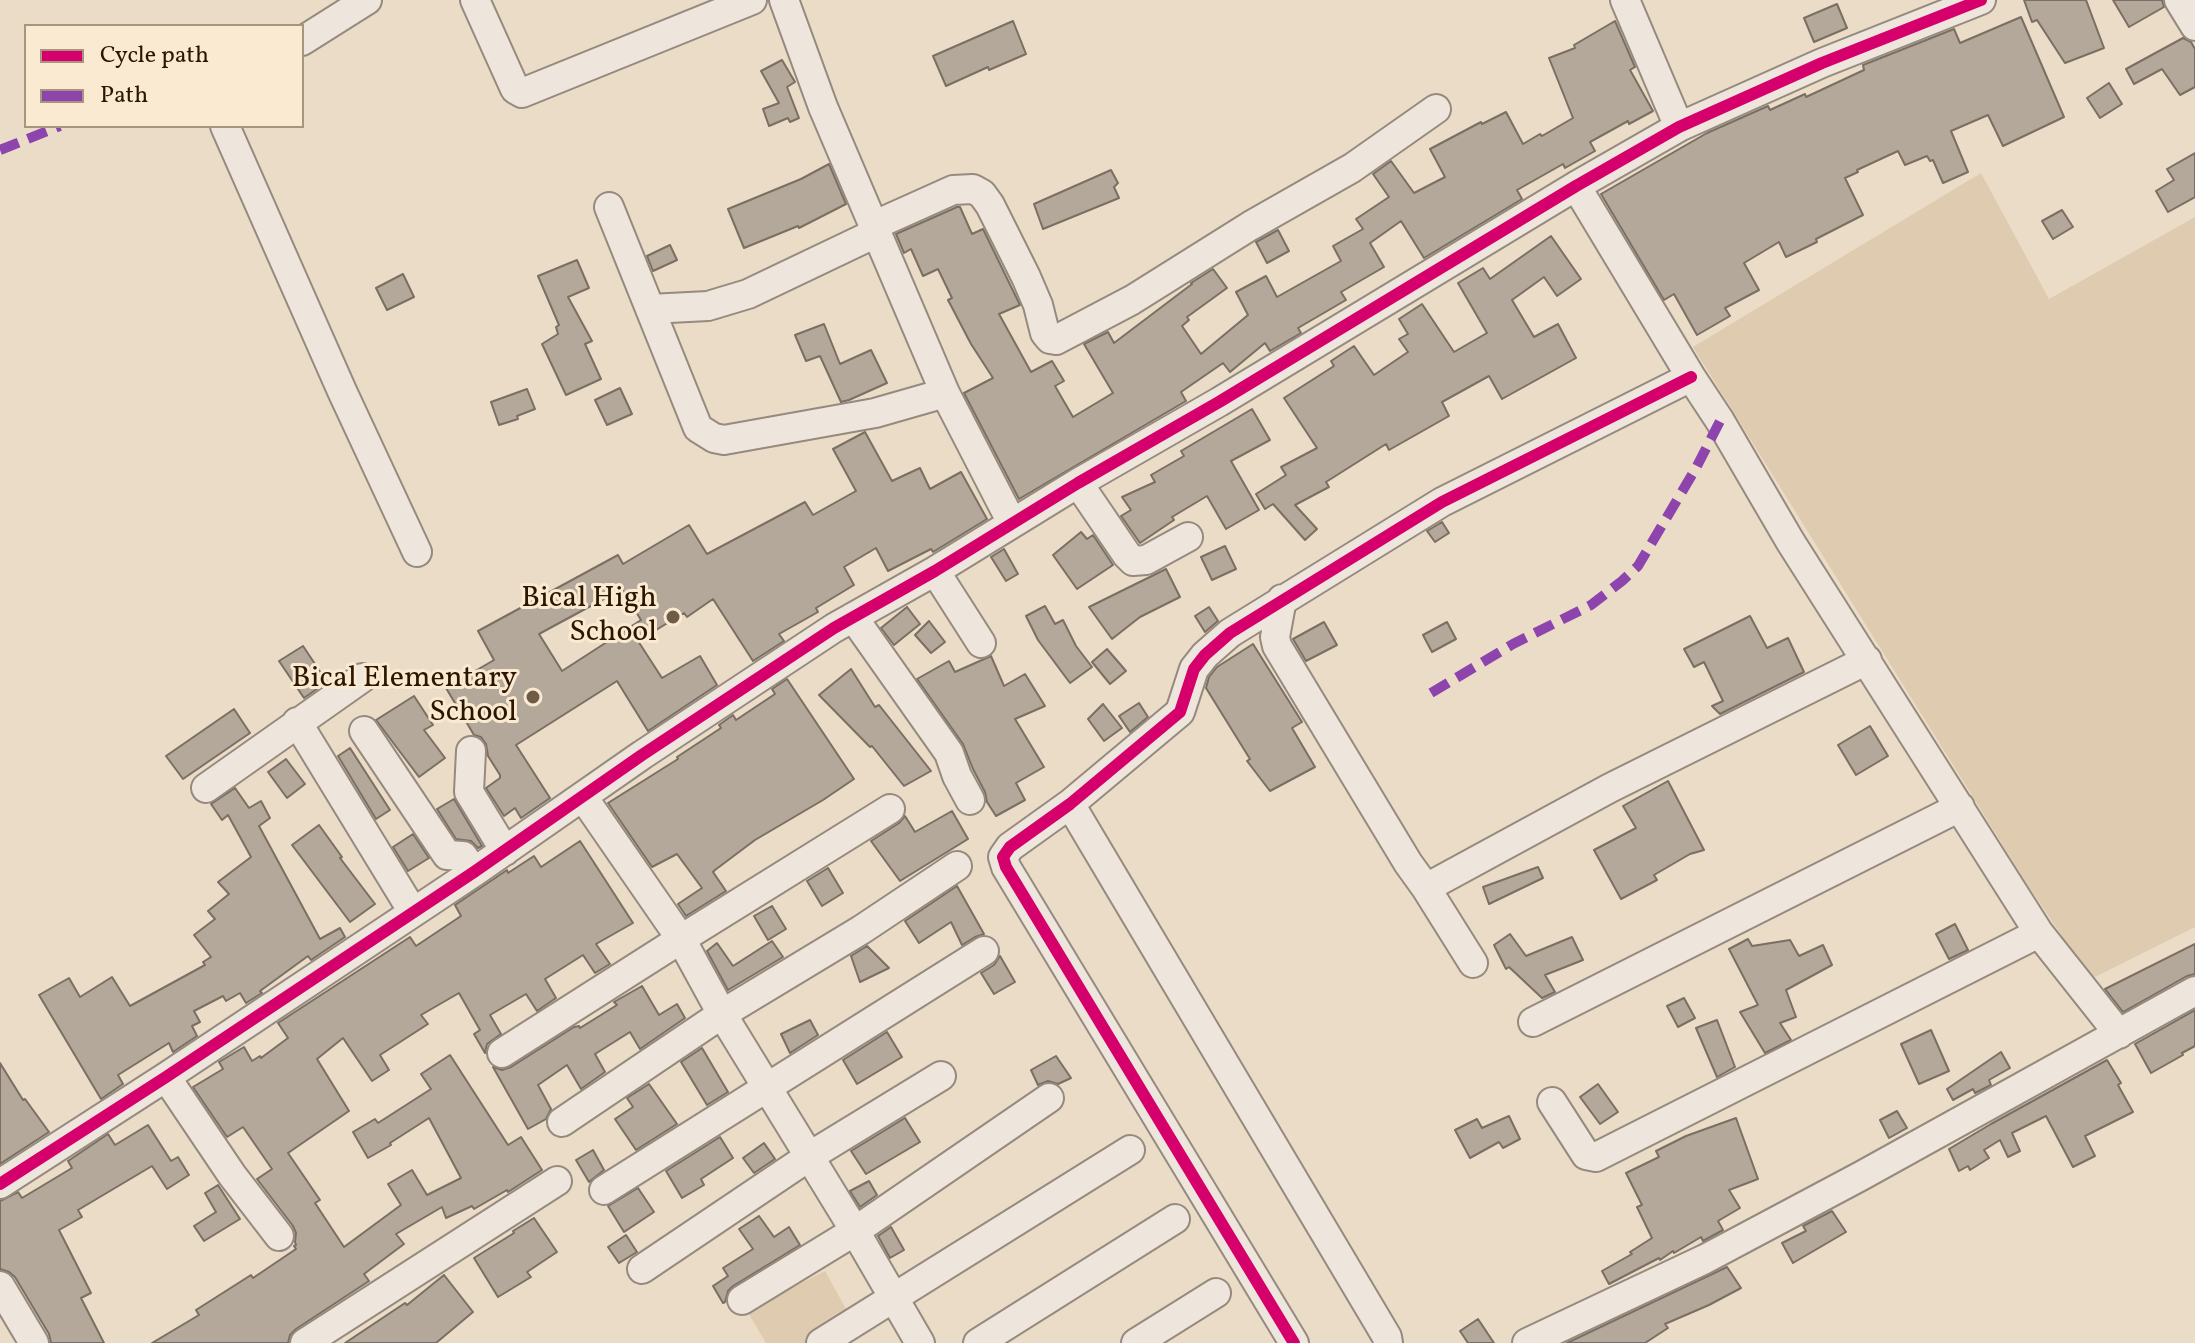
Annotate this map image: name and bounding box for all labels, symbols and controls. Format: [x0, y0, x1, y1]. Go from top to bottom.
legend [24, 24, 304, 128]
text: Cycle path [100, 39, 209, 73]
text: Path [100, 79, 148, 113]
place label: Bical High School [521, 582, 657, 652]
marker: Bical High School [664, 608, 682, 626]
place label: Bical Elementary School [292, 662, 517, 732]
marker: Bical Elementary School [524, 688, 542, 706]

